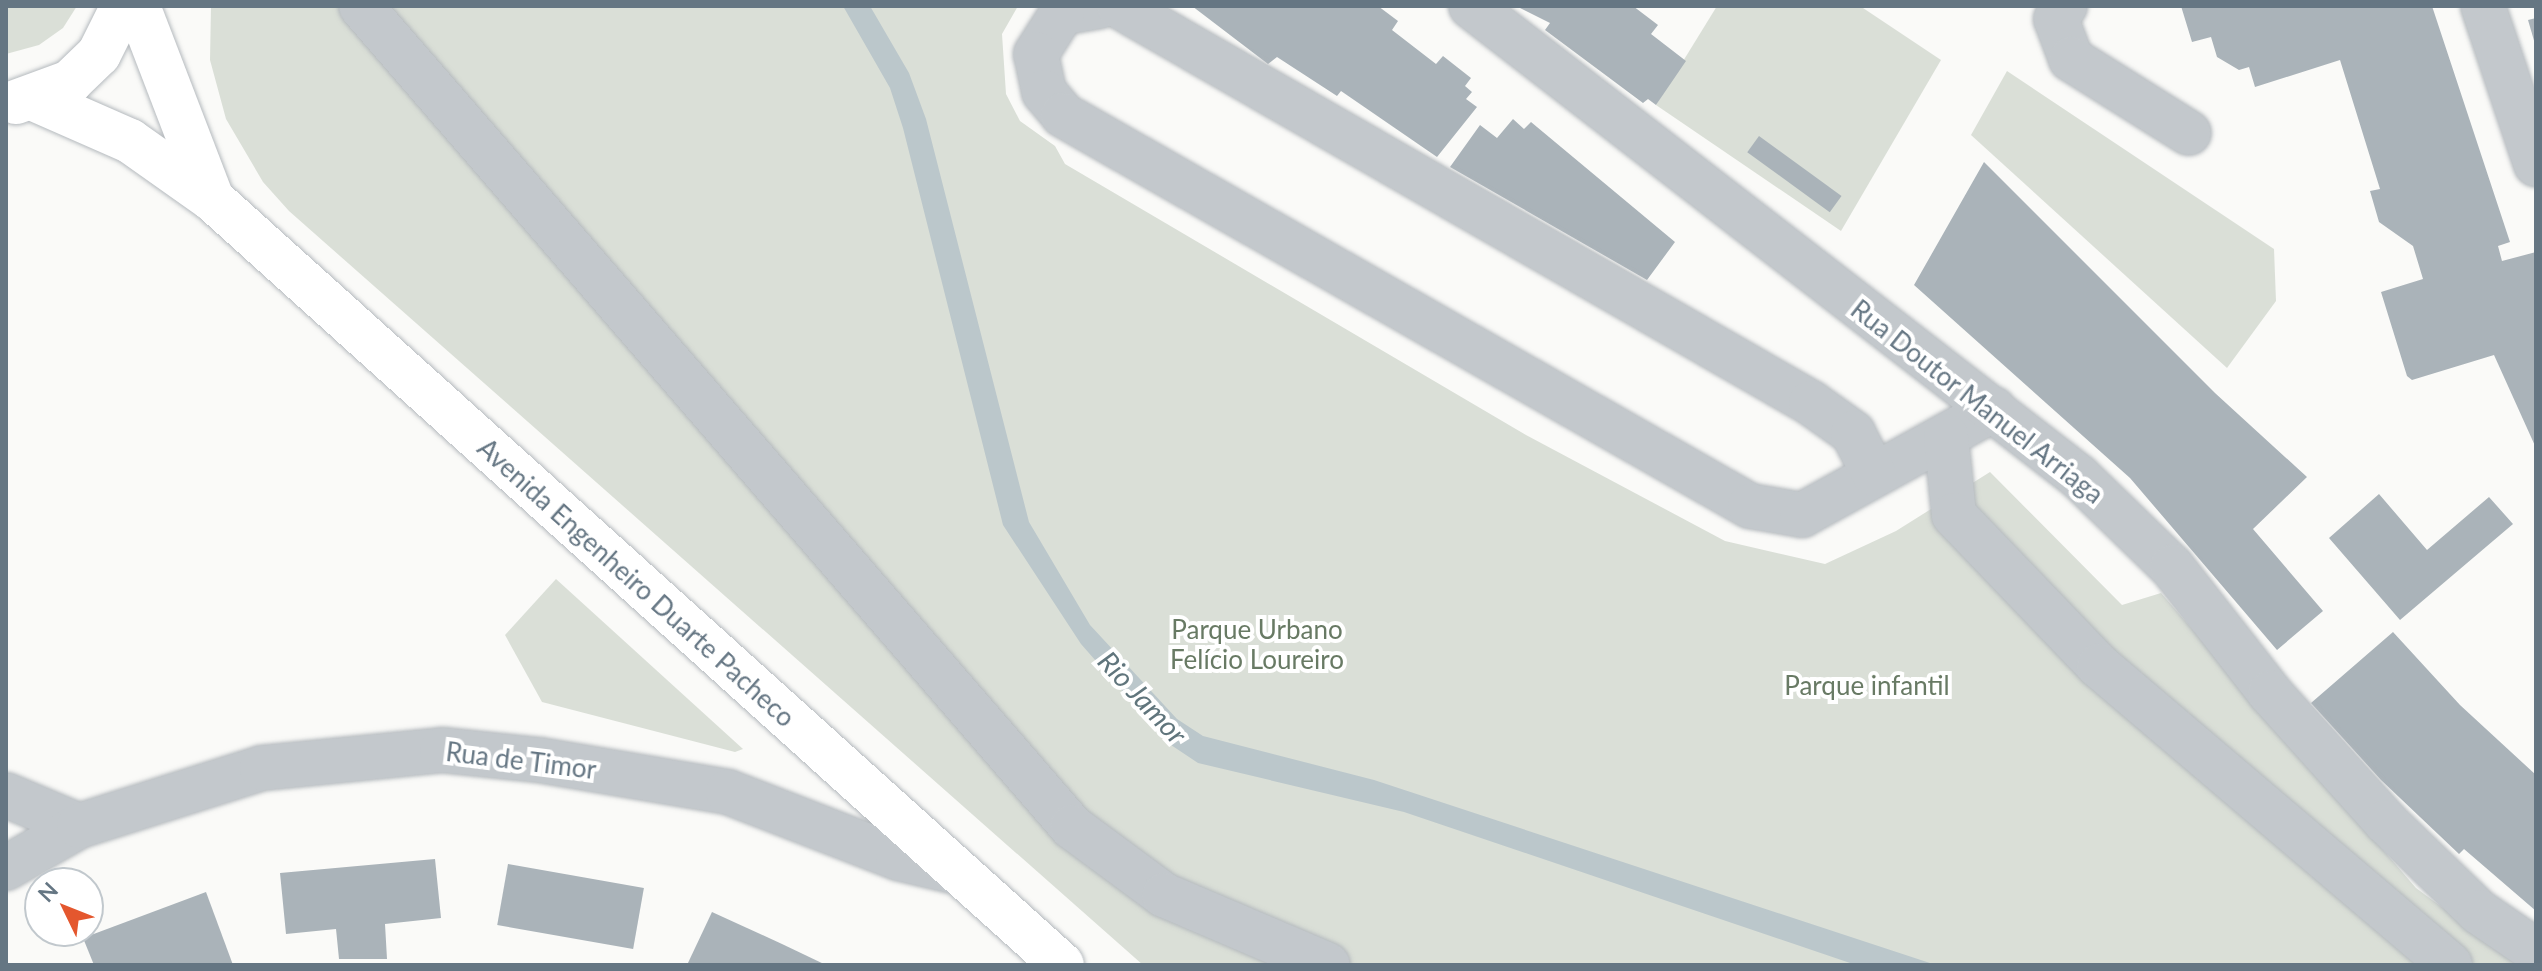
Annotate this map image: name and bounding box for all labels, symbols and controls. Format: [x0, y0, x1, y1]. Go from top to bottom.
street label: Rua Doutor Manuel Arriaga [1844, 293, 2110, 511]
street label: Avenida Engenheiro Duarte Pacheco [471, 432, 801, 734]
park label: Parque Urbano Felício Loureiro [1170, 614, 1344, 676]
water label: Rio Jamor [1092, 644, 1194, 750]
park label: Parque infantil [1784, 670, 1950, 702]
street label: Rua de Timor [444, 736, 598, 786]
north arrow [24, 867, 104, 947]
text: N [32, 876, 63, 907]

